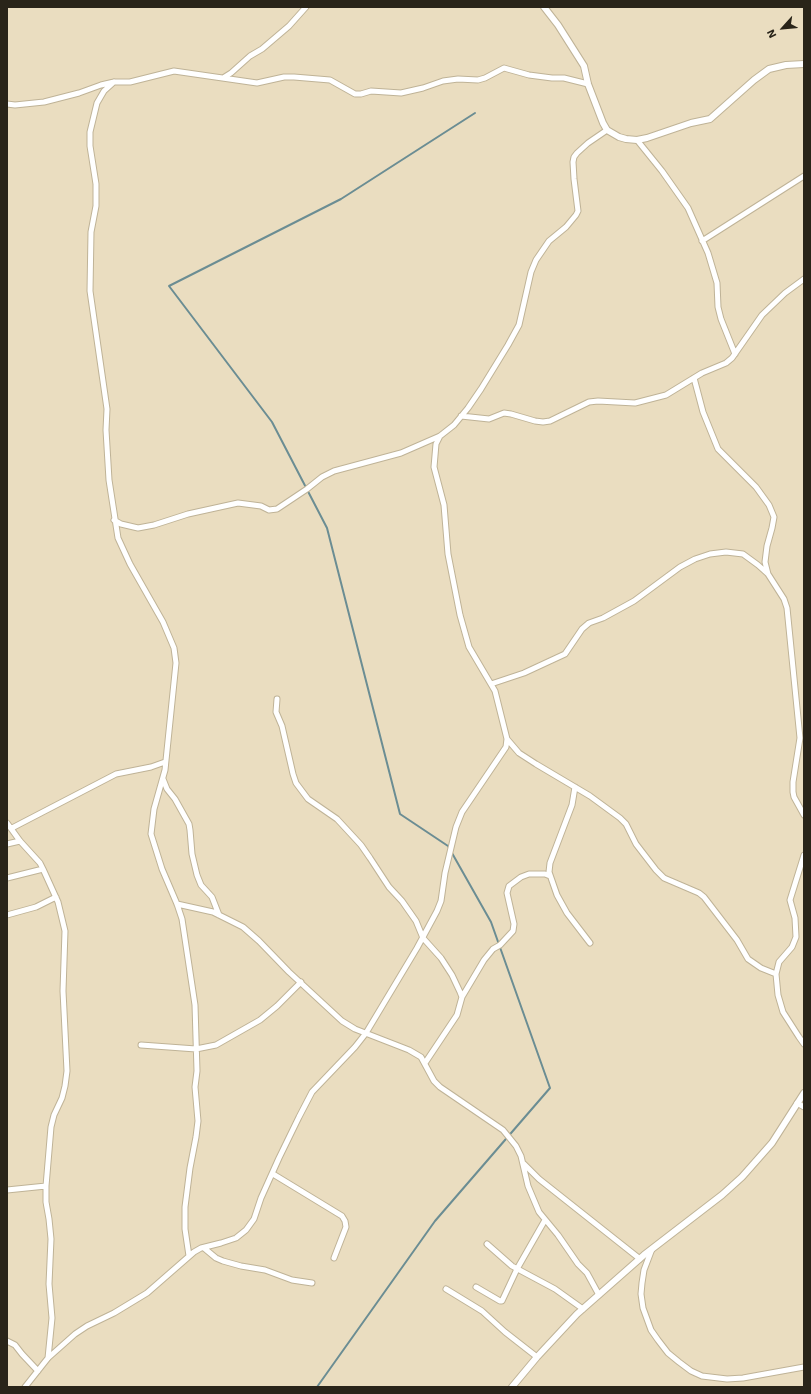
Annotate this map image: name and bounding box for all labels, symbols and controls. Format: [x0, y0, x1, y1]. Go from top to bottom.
north arrow [763, 8, 803, 48]
text: N [764, 27, 780, 40]

